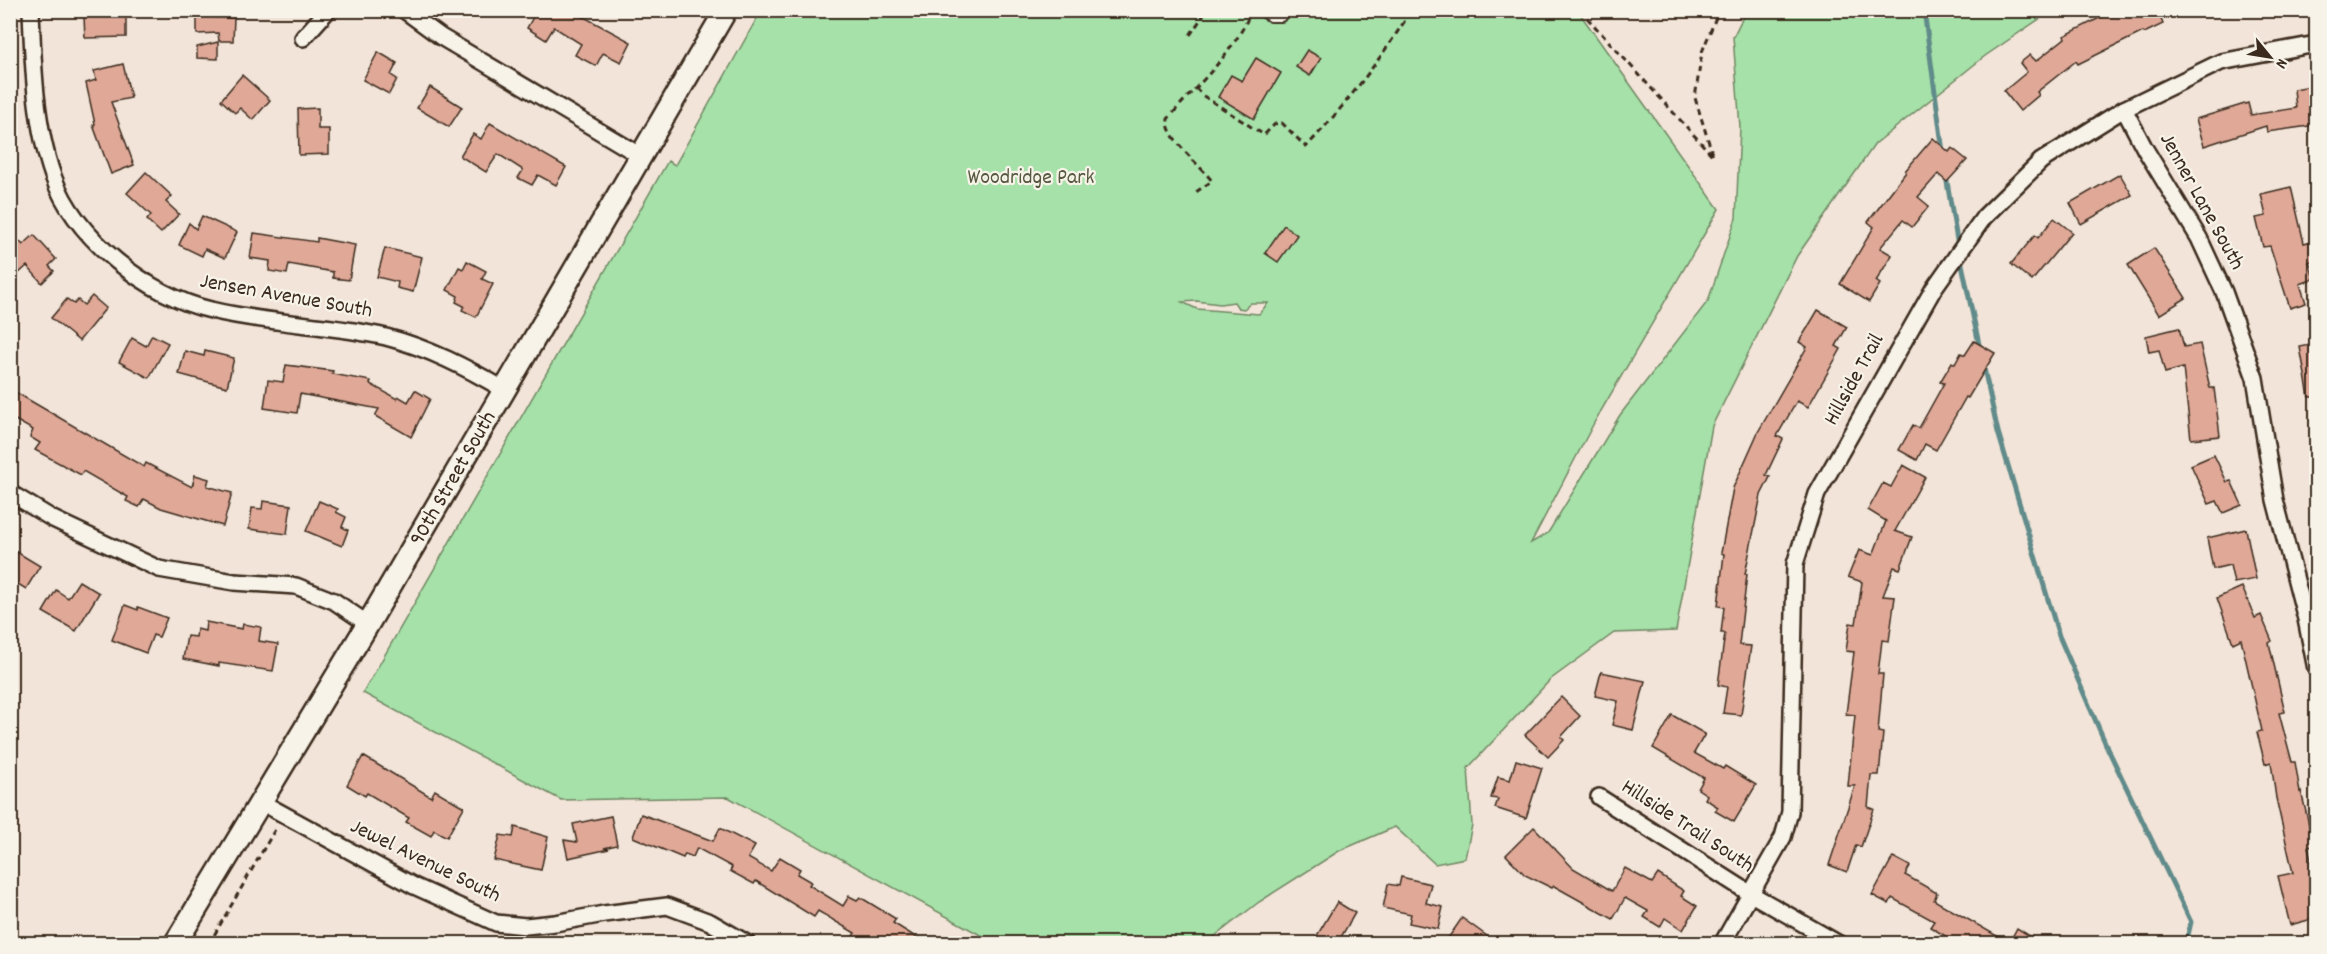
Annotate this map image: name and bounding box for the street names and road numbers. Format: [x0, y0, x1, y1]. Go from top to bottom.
street label: Jenner Lane South [2151, 128, 2251, 276]
street label: Jensen Avenue South [197, 267, 375, 327]
street label: Hillside Trail [1817, 328, 1893, 432]
street label: 90th Street South [403, 406, 505, 552]
street label: Hillside Trail South [1614, 772, 1760, 882]
street label: Jewel Avenue South [344, 812, 506, 912]

